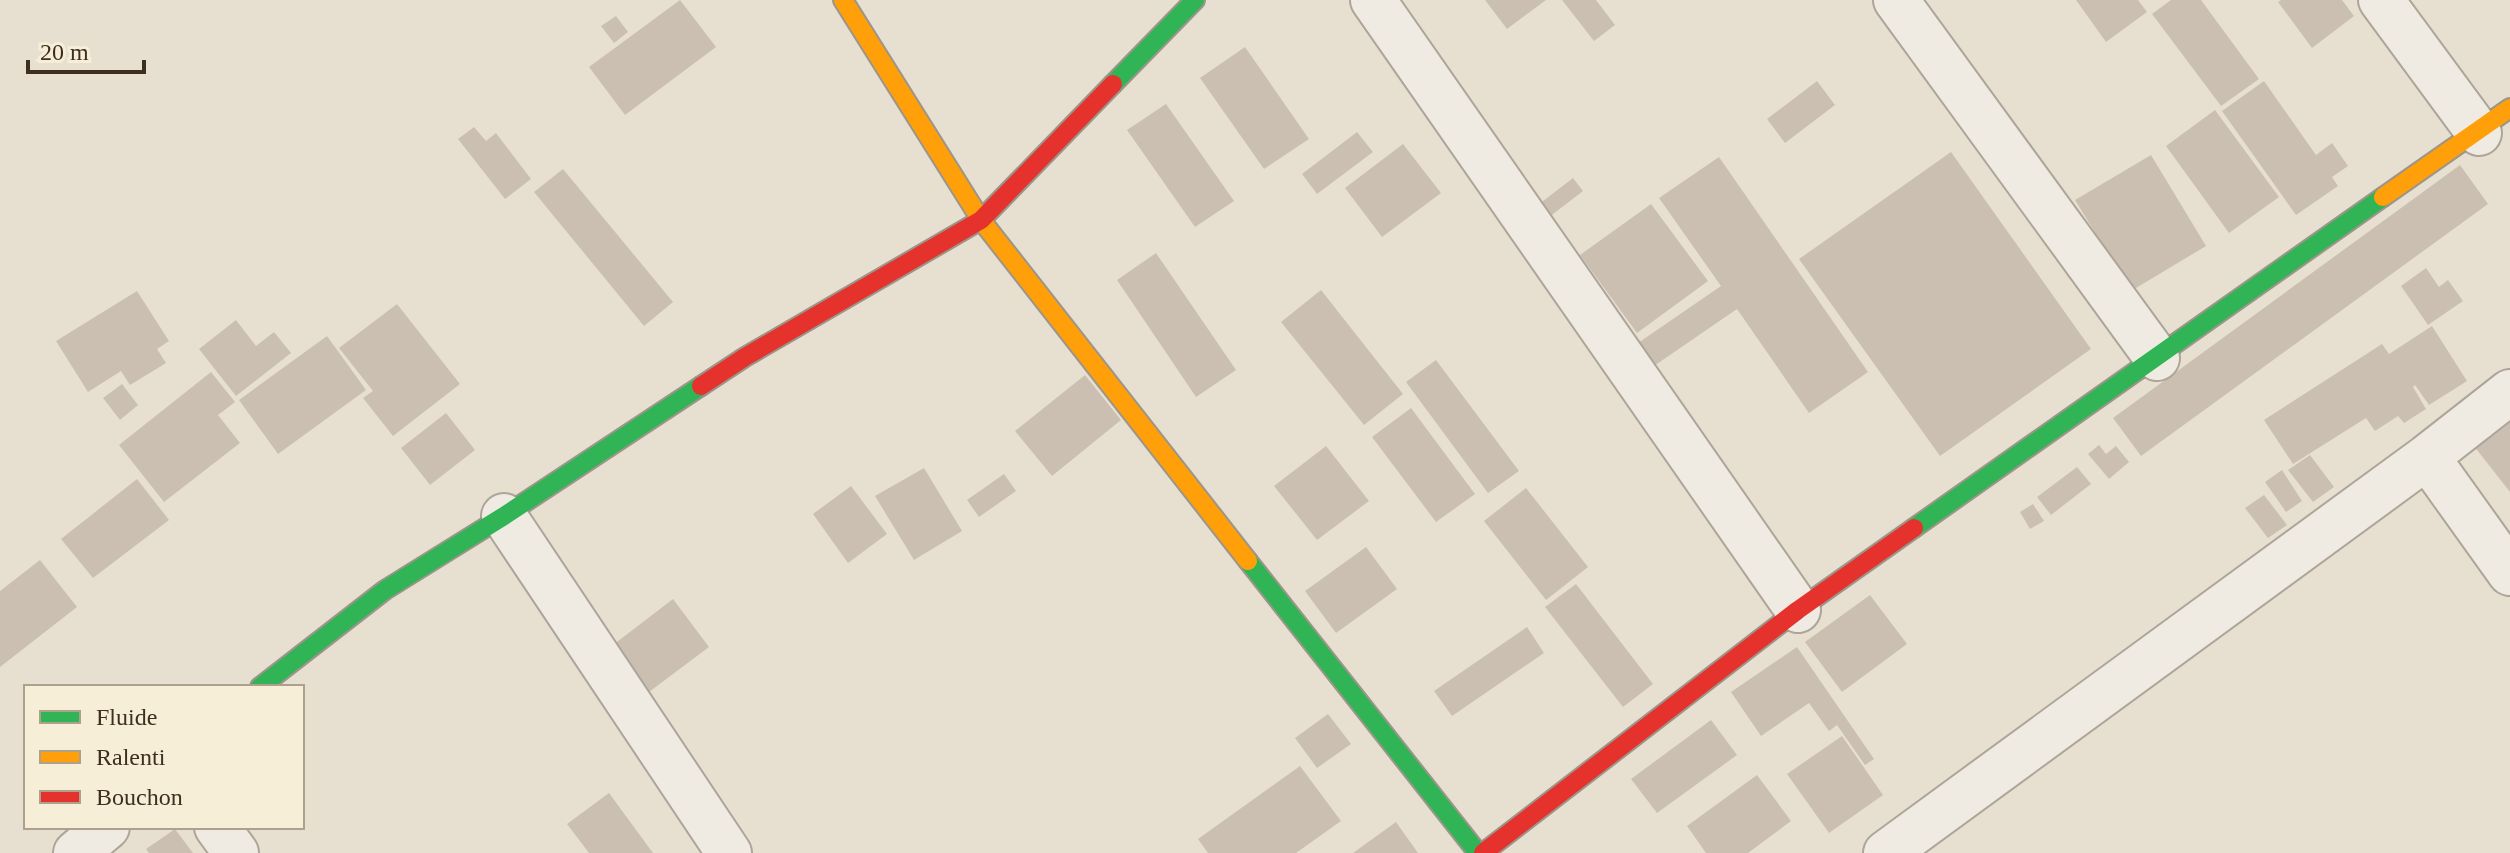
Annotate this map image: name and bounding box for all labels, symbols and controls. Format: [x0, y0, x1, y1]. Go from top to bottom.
scale bar [28, 24, 144, 74]
text: 20 m [40, 39, 89, 65]
legend [24, 685, 304, 829]
text: Fluide [96, 704, 157, 730]
text: Ralenti [96, 744, 166, 770]
text: Bouchon [96, 784, 183, 810]

